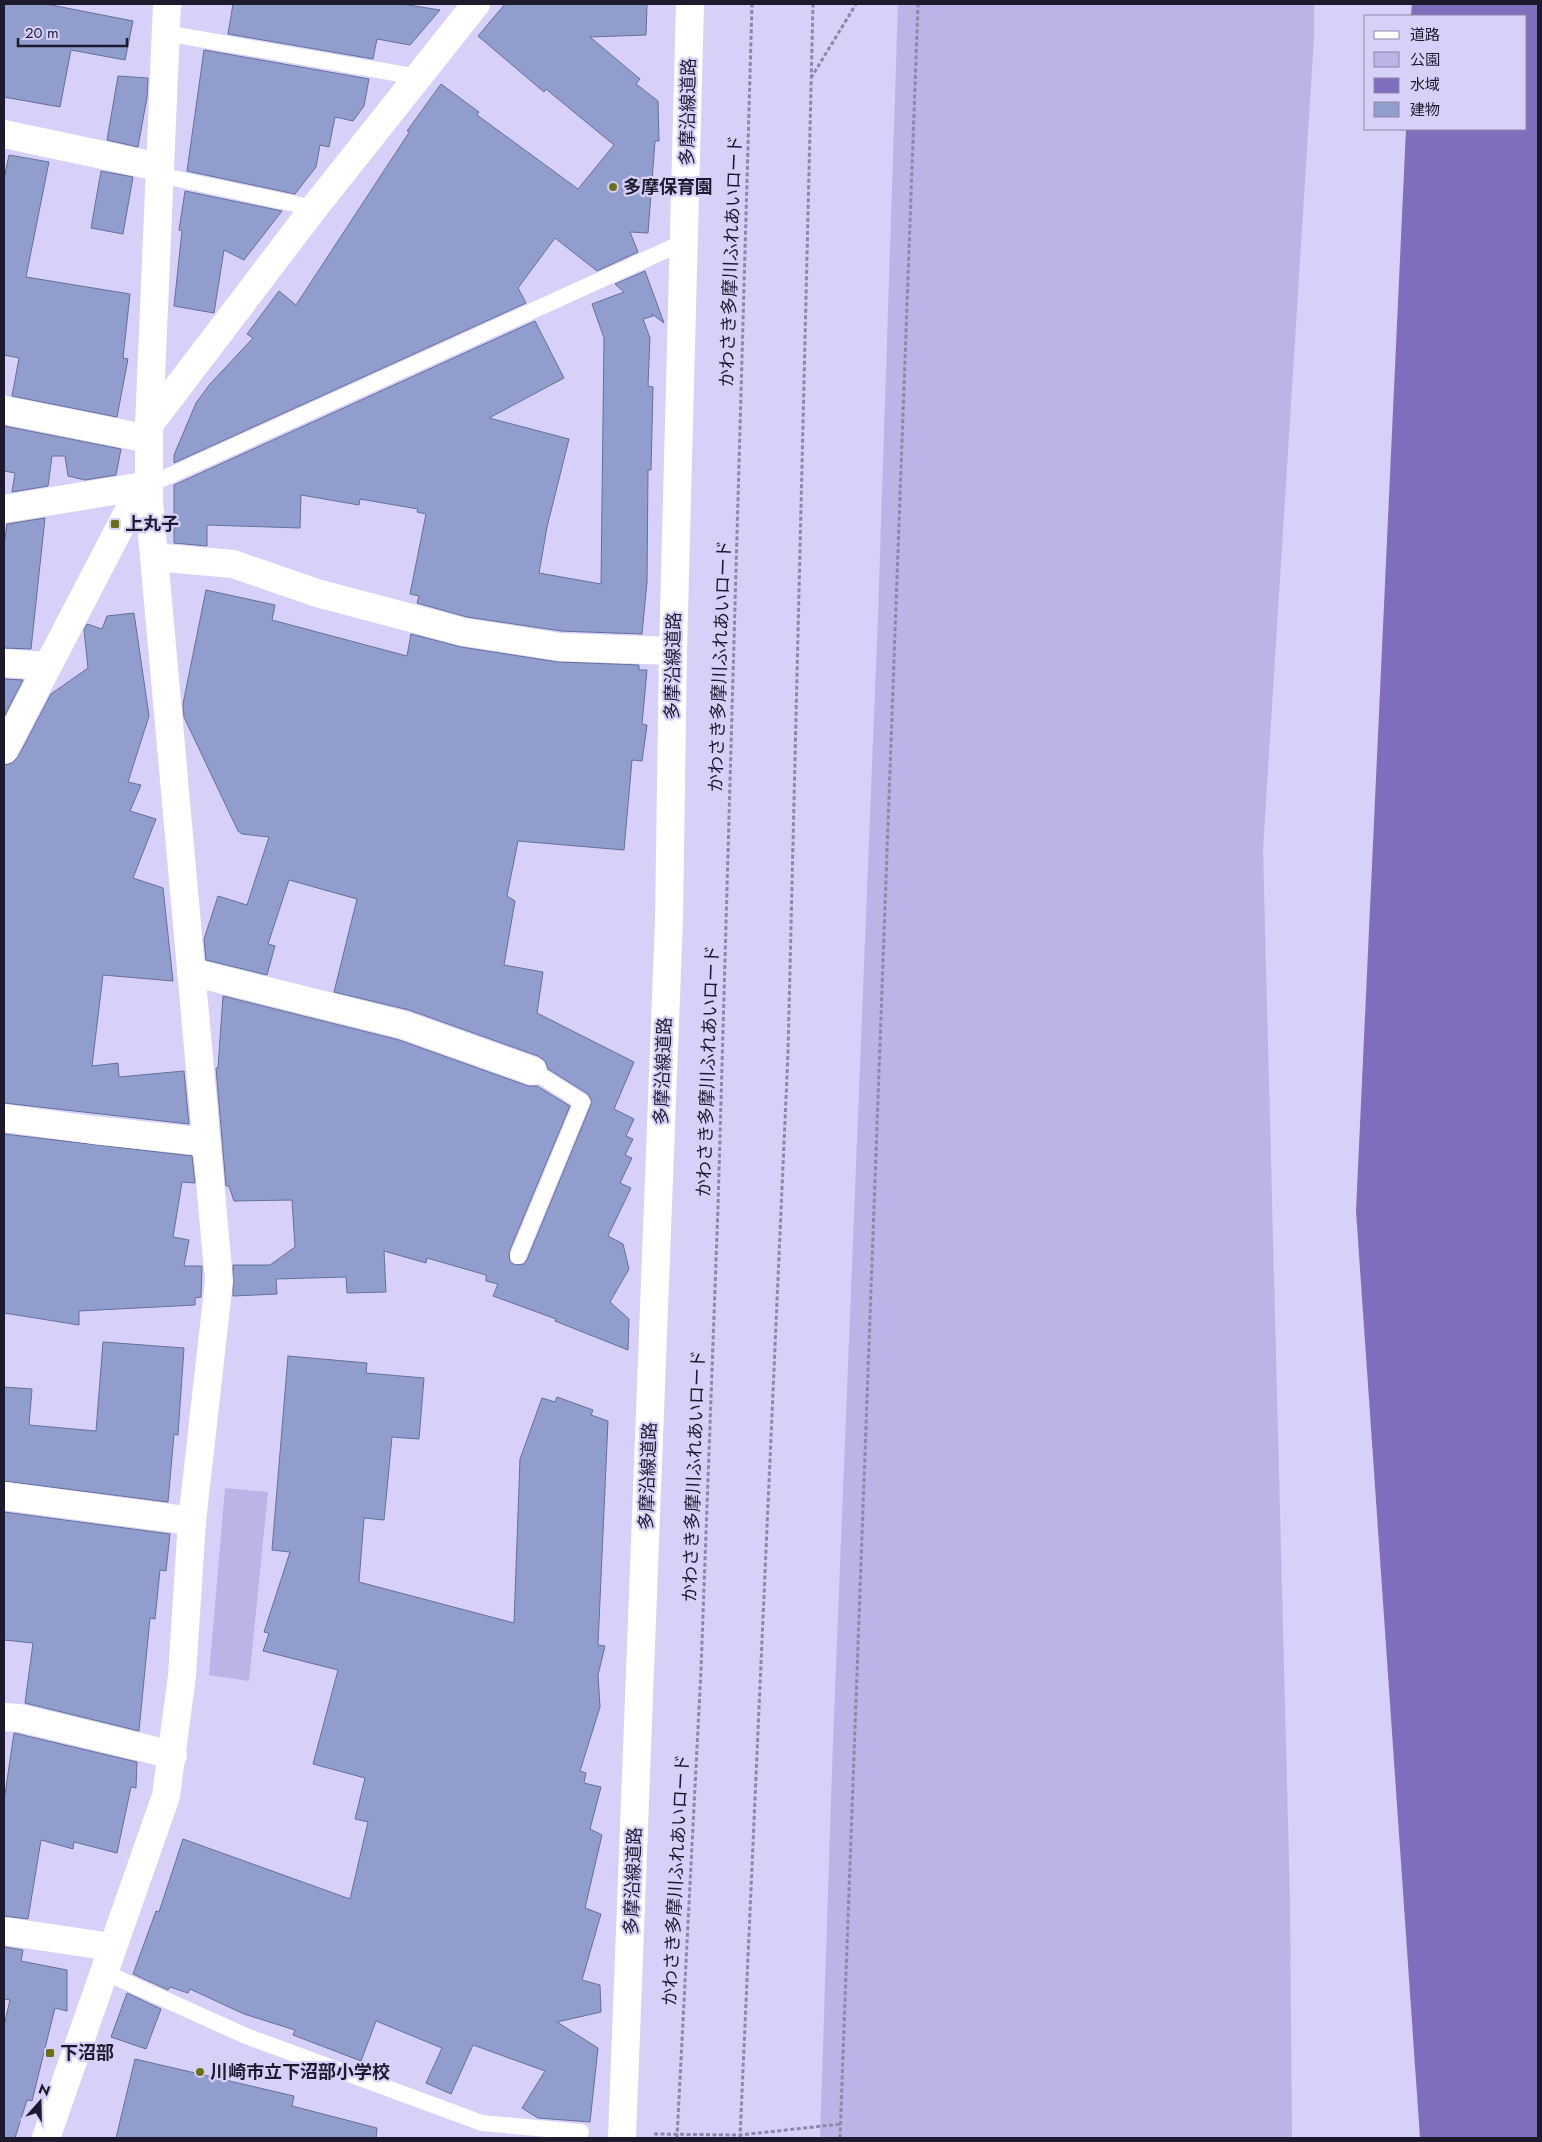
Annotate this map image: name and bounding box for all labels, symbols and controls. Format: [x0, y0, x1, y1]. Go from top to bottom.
scale bar [18, 15, 126, 47]
legend [1364, 15, 1527, 130]
text: 20 m [25, 22, 59, 44]
text: 道路 [1410, 24, 1440, 46]
text: 公園 [1410, 49, 1440, 71]
street label: 多摩沿線道路 [674, 58, 702, 166]
text: 水域 [1410, 74, 1440, 96]
text: 建物 [1410, 99, 1440, 121]
street label: かわさき多摩川ふれあいロード [714, 135, 748, 387]
place label: 多摩保育園 [623, 174, 713, 200]
marker: 多摩保育園 [607, 181, 619, 193]
place label: 上丸子 [125, 511, 179, 537]
marker: 上丸子 [109, 518, 121, 530]
street label: かわさき多摩川ふれあいロード [703, 540, 737, 792]
street label: 多摩沿線道路 [659, 612, 687, 720]
street label: かわさき多摩川ふれあいロード [691, 945, 725, 1197]
street label: 多摩沿線道路 [648, 1017, 678, 1125]
street label: かわさき多摩川ふれあいロード [677, 1350, 711, 1602]
street label: 多摩沿線道路 [633, 1422, 663, 1530]
street label: かわさき多摩川ふれあいロード [656, 1753, 696, 2007]
street label: 多摩沿線道路 [618, 1827, 648, 1935]
place label: 下沼部 [60, 2040, 114, 2066]
marker: 下沼部 [44, 2047, 56, 2059]
place label: 川崎市立下沼部小学校 [210, 2059, 390, 2085]
marker: 川崎市立下沼部小学校 [194, 2066, 206, 2078]
north arrow [15, 2077, 65, 2127]
text: N [36, 2078, 53, 2101]

